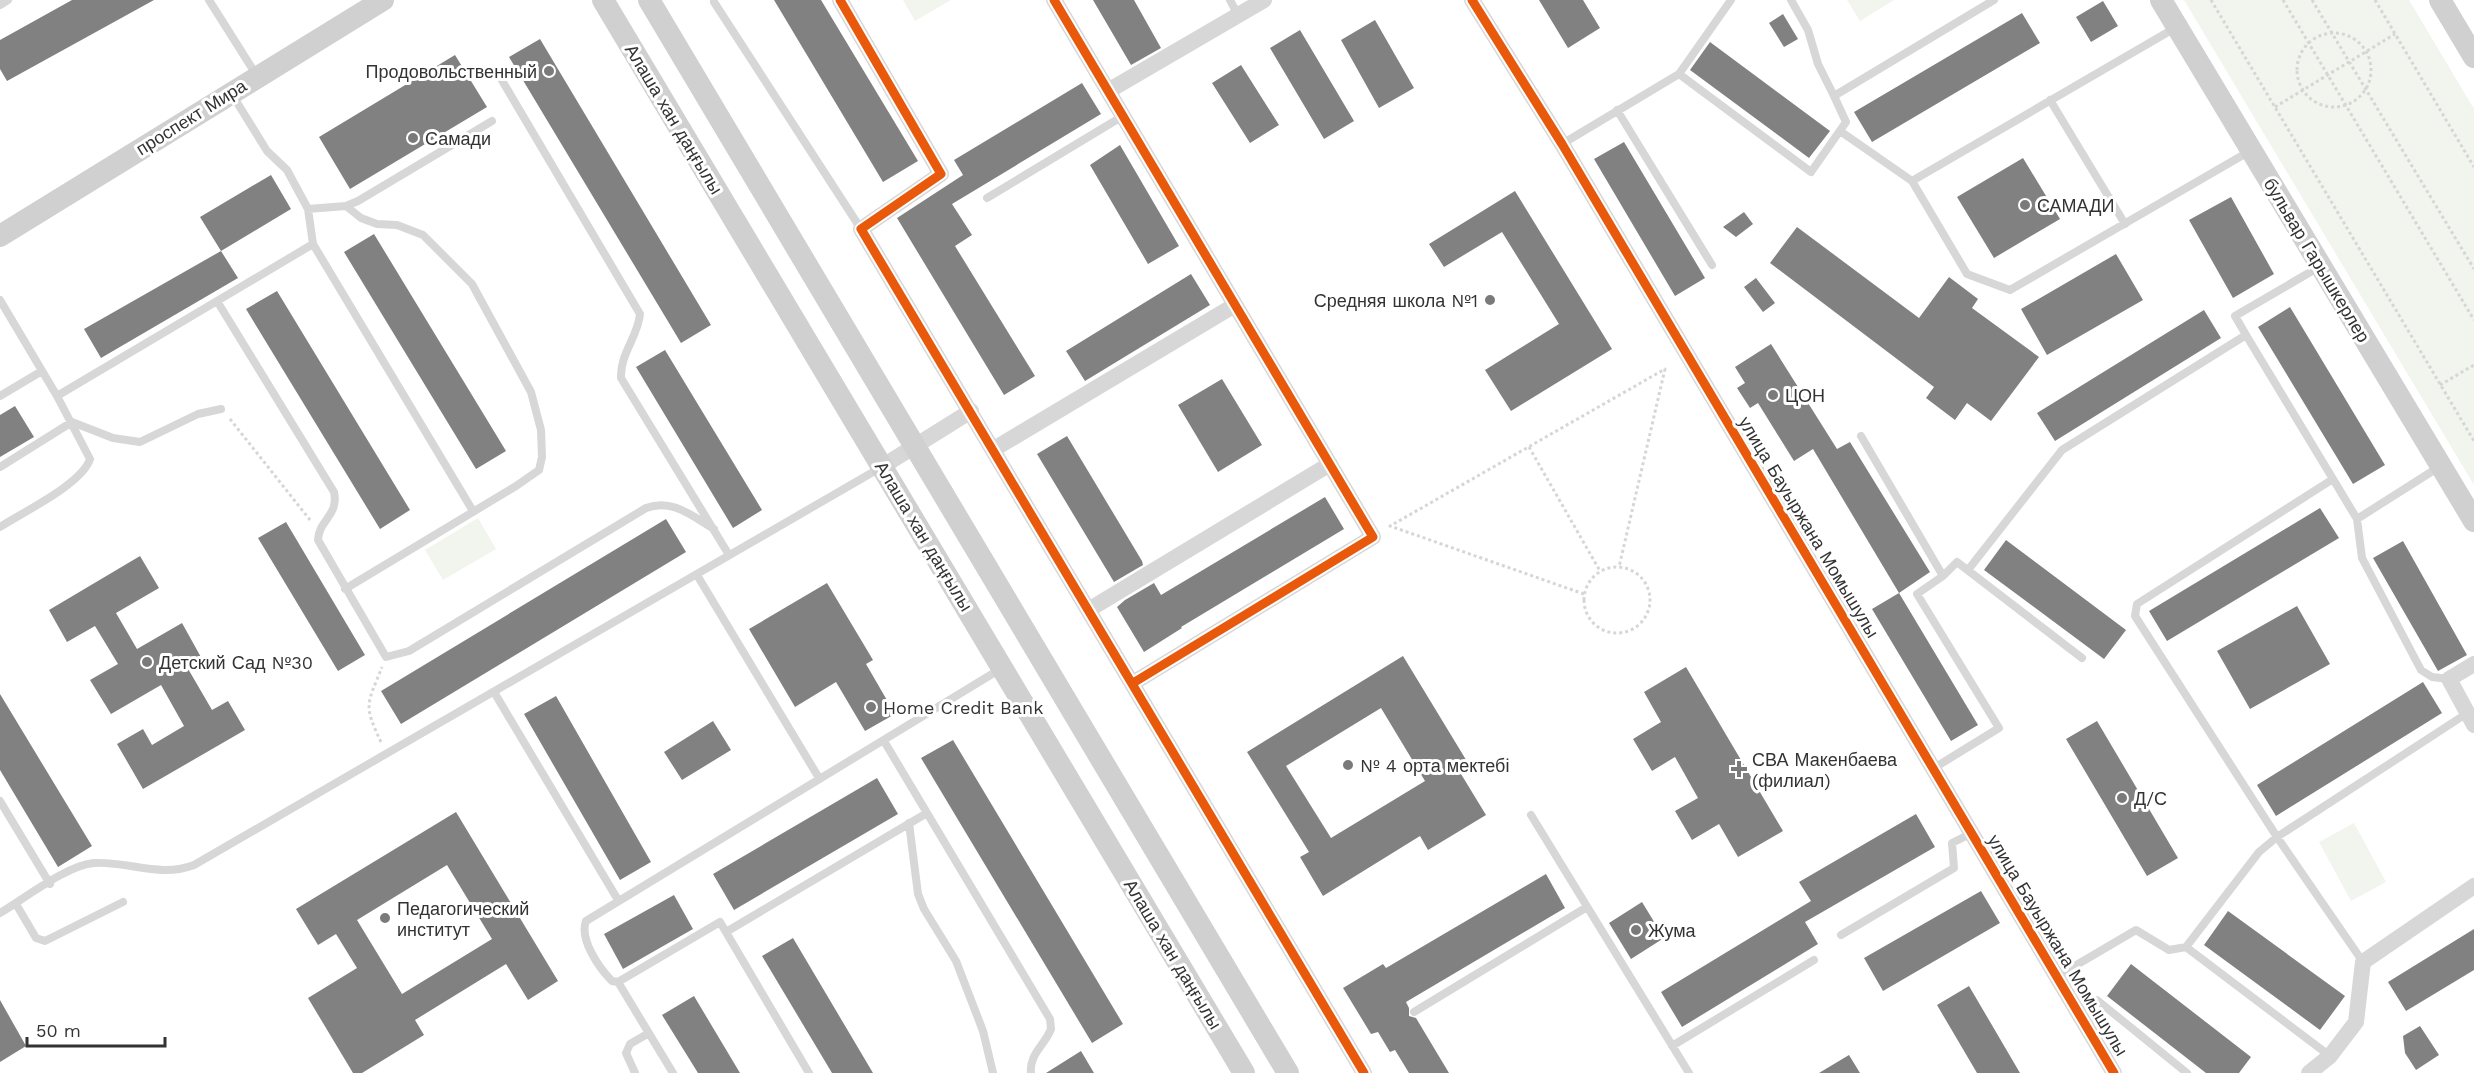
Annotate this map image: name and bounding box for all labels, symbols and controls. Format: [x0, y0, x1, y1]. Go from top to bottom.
street label: Алаша хан даңғылы [621, 40, 727, 198]
place label: Продовольственный [366, 61, 537, 82]
marker: Продовольственный [542, 64, 556, 78]
street label: проспект Мира [132, 74, 251, 159]
place label: Самади [425, 128, 491, 149]
marker: Самади [406, 131, 420, 145]
street label: бульвар Гарышкерлер [2260, 174, 2374, 346]
place label: САМАДИ [2037, 195, 2114, 216]
marker: САМАДИ [2018, 198, 2032, 212]
place label: Средняя школа №1 [1314, 290, 1478, 311]
marker: Средняя школа №1 [1483, 293, 1497, 307]
place label: ЦОН [1785, 385, 1825, 406]
marker: ЦОН [1766, 388, 1780, 402]
street label: улица Бауыржана Момышулы [1735, 413, 1883, 641]
street label: Алаша хан даңғылы [871, 457, 977, 615]
place label: Детский Сад №30 [159, 652, 313, 673]
marker: Детский Сад №30 [140, 655, 154, 669]
place label: Home Credit Bank [883, 697, 1043, 718]
marker: Home Credit Bank [864, 700, 878, 714]
place label: СВА Макенбаева (филиал) [1752, 749, 1898, 791]
place label: № 4 орта мектебі [1360, 755, 1509, 776]
marker: № 4 орта мектебі [1341, 758, 1355, 772]
marker: СВА Макенбаева (филиал) [1730, 760, 1748, 778]
place label: Д/С [2134, 788, 2167, 809]
marker: Д/С [2115, 791, 2129, 805]
street label: улица Бауыржана Момышулы [1984, 831, 2132, 1059]
street label: Алаша хан даңғылы [1120, 875, 1226, 1033]
place label: Педагогический институт [397, 898, 529, 940]
marker: Педагогический институт [378, 911, 392, 925]
place label: Жума [1648, 920, 1697, 941]
marker: Жума [1629, 923, 1643, 937]
scale bar [27, 1010, 165, 1048]
text: 50 m [36, 1020, 81, 1041]

